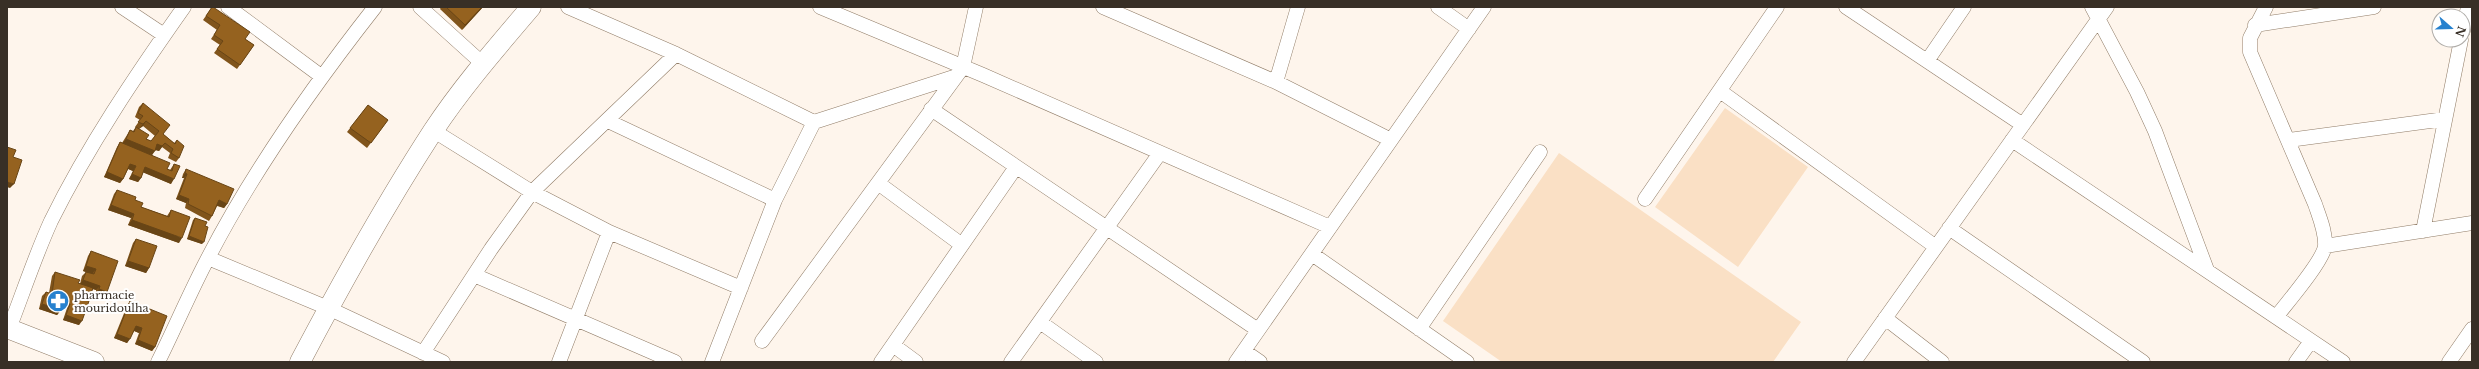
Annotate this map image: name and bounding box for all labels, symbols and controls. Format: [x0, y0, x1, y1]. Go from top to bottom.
north arrow [2431, 8, 2471, 48]
text: N [2452, 24, 2469, 39]
pharmacy icon: pharmacie mouridoulha [45, 288, 71, 314]
place label: pharmacie mouridoulha [74, 288, 149, 315]

